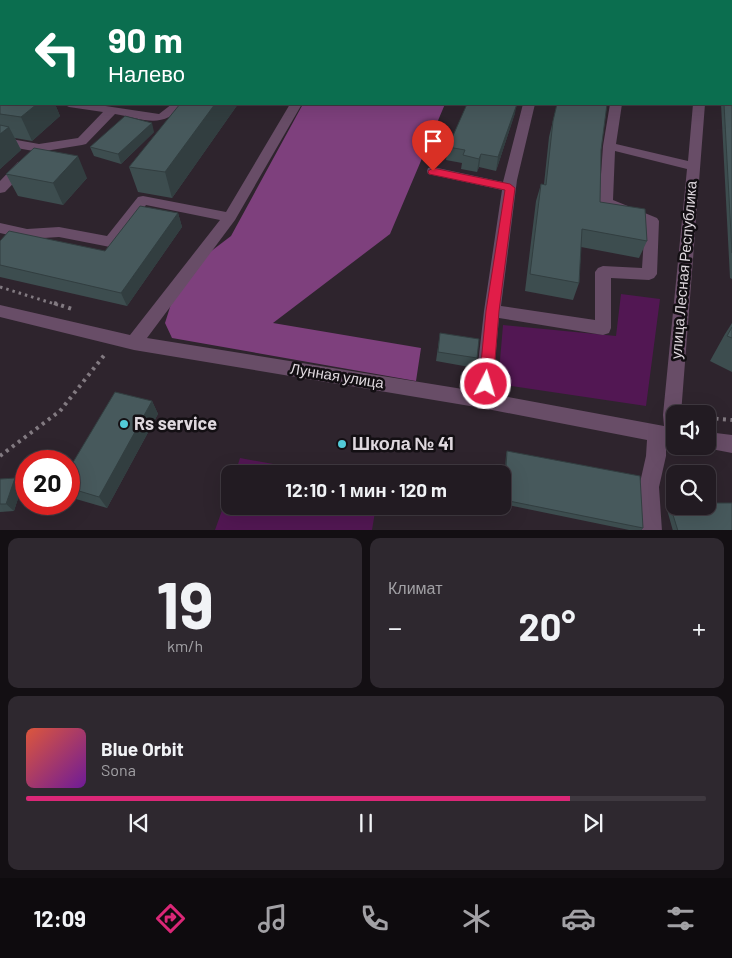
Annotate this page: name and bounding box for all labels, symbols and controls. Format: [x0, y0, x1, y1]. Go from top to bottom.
text: 90 m [108, 18, 183, 60]
icon: left [25, 20, 90, 85]
text: Налево [108, 60, 185, 86]
pin [412, 120, 454, 171]
icon: arrive [419, 127, 447, 155]
street label: улица Лесная Республика [666, 179, 700, 360]
position arrow [459, 357, 511, 409]
street label: Лунная улица [289, 359, 386, 391]
map controls [666, 405, 716, 515]
button: sound [666, 405, 716, 455]
place label: Rs service [134, 412, 217, 434]
marker: Rs service [118, 418, 130, 430]
place label: Школа № 41 [352, 432, 454, 454]
marker: Школа № 41 [336, 438, 348, 450]
speed limit sign: 20 [15, 450, 80, 515]
button: search [666, 465, 716, 515]
text: 12:10 · 1 мин · 120 m [285, 478, 447, 501]
text: 19 [156, 564, 214, 642]
text: Климат [388, 578, 442, 597]
text: 20° [518, 603, 576, 649]
text: − [388, 610, 402, 644]
text: + [692, 610, 706, 644]
text: km/h [167, 636, 203, 655]
text: Blue Orbit [101, 737, 184, 760]
text: Sona [101, 760, 136, 779]
icon: previous [125, 809, 153, 837]
icon: pause [352, 809, 380, 837]
icon: next [579, 809, 607, 837]
icon: directions [153, 901, 188, 936]
icon: music [255, 901, 290, 936]
icon: phone [357, 901, 392, 936]
icon: climate [459, 901, 494, 936]
icon: car [561, 901, 596, 936]
icon: filters [663, 901, 698, 936]
text: 12:09 [34, 905, 86, 931]

